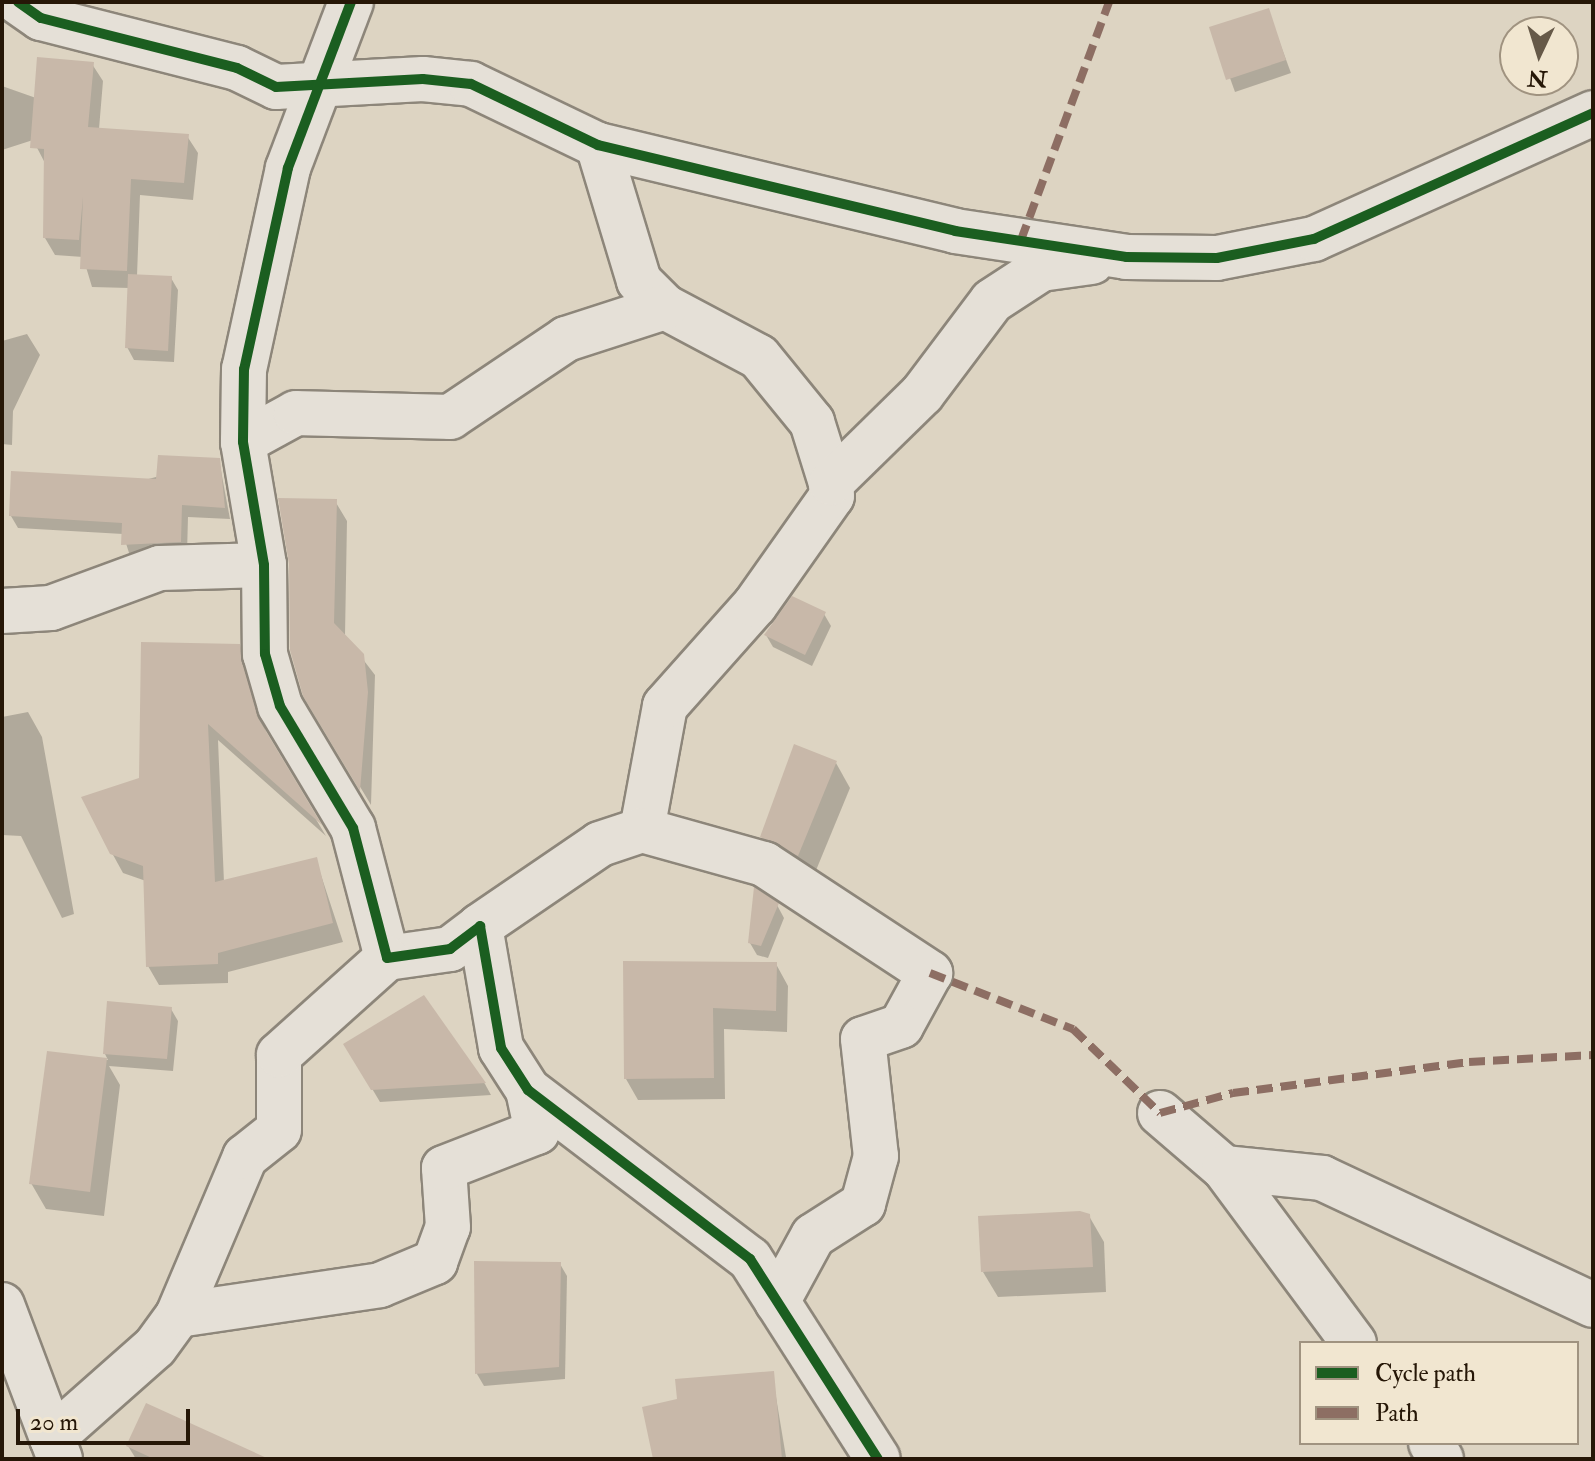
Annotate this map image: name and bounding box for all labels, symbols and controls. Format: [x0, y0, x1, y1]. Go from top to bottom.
north arrow [1499, 16, 1579, 96]
text: N [1527, 63, 1548, 93]
legend [1299, 1341, 1579, 1445]
text: Cycle path [1375, 1358, 1476, 1389]
scale bar [20, 1393, 194, 1443]
text: Path [1375, 1398, 1419, 1429]
text: 20 m [30, 1407, 78, 1438]

